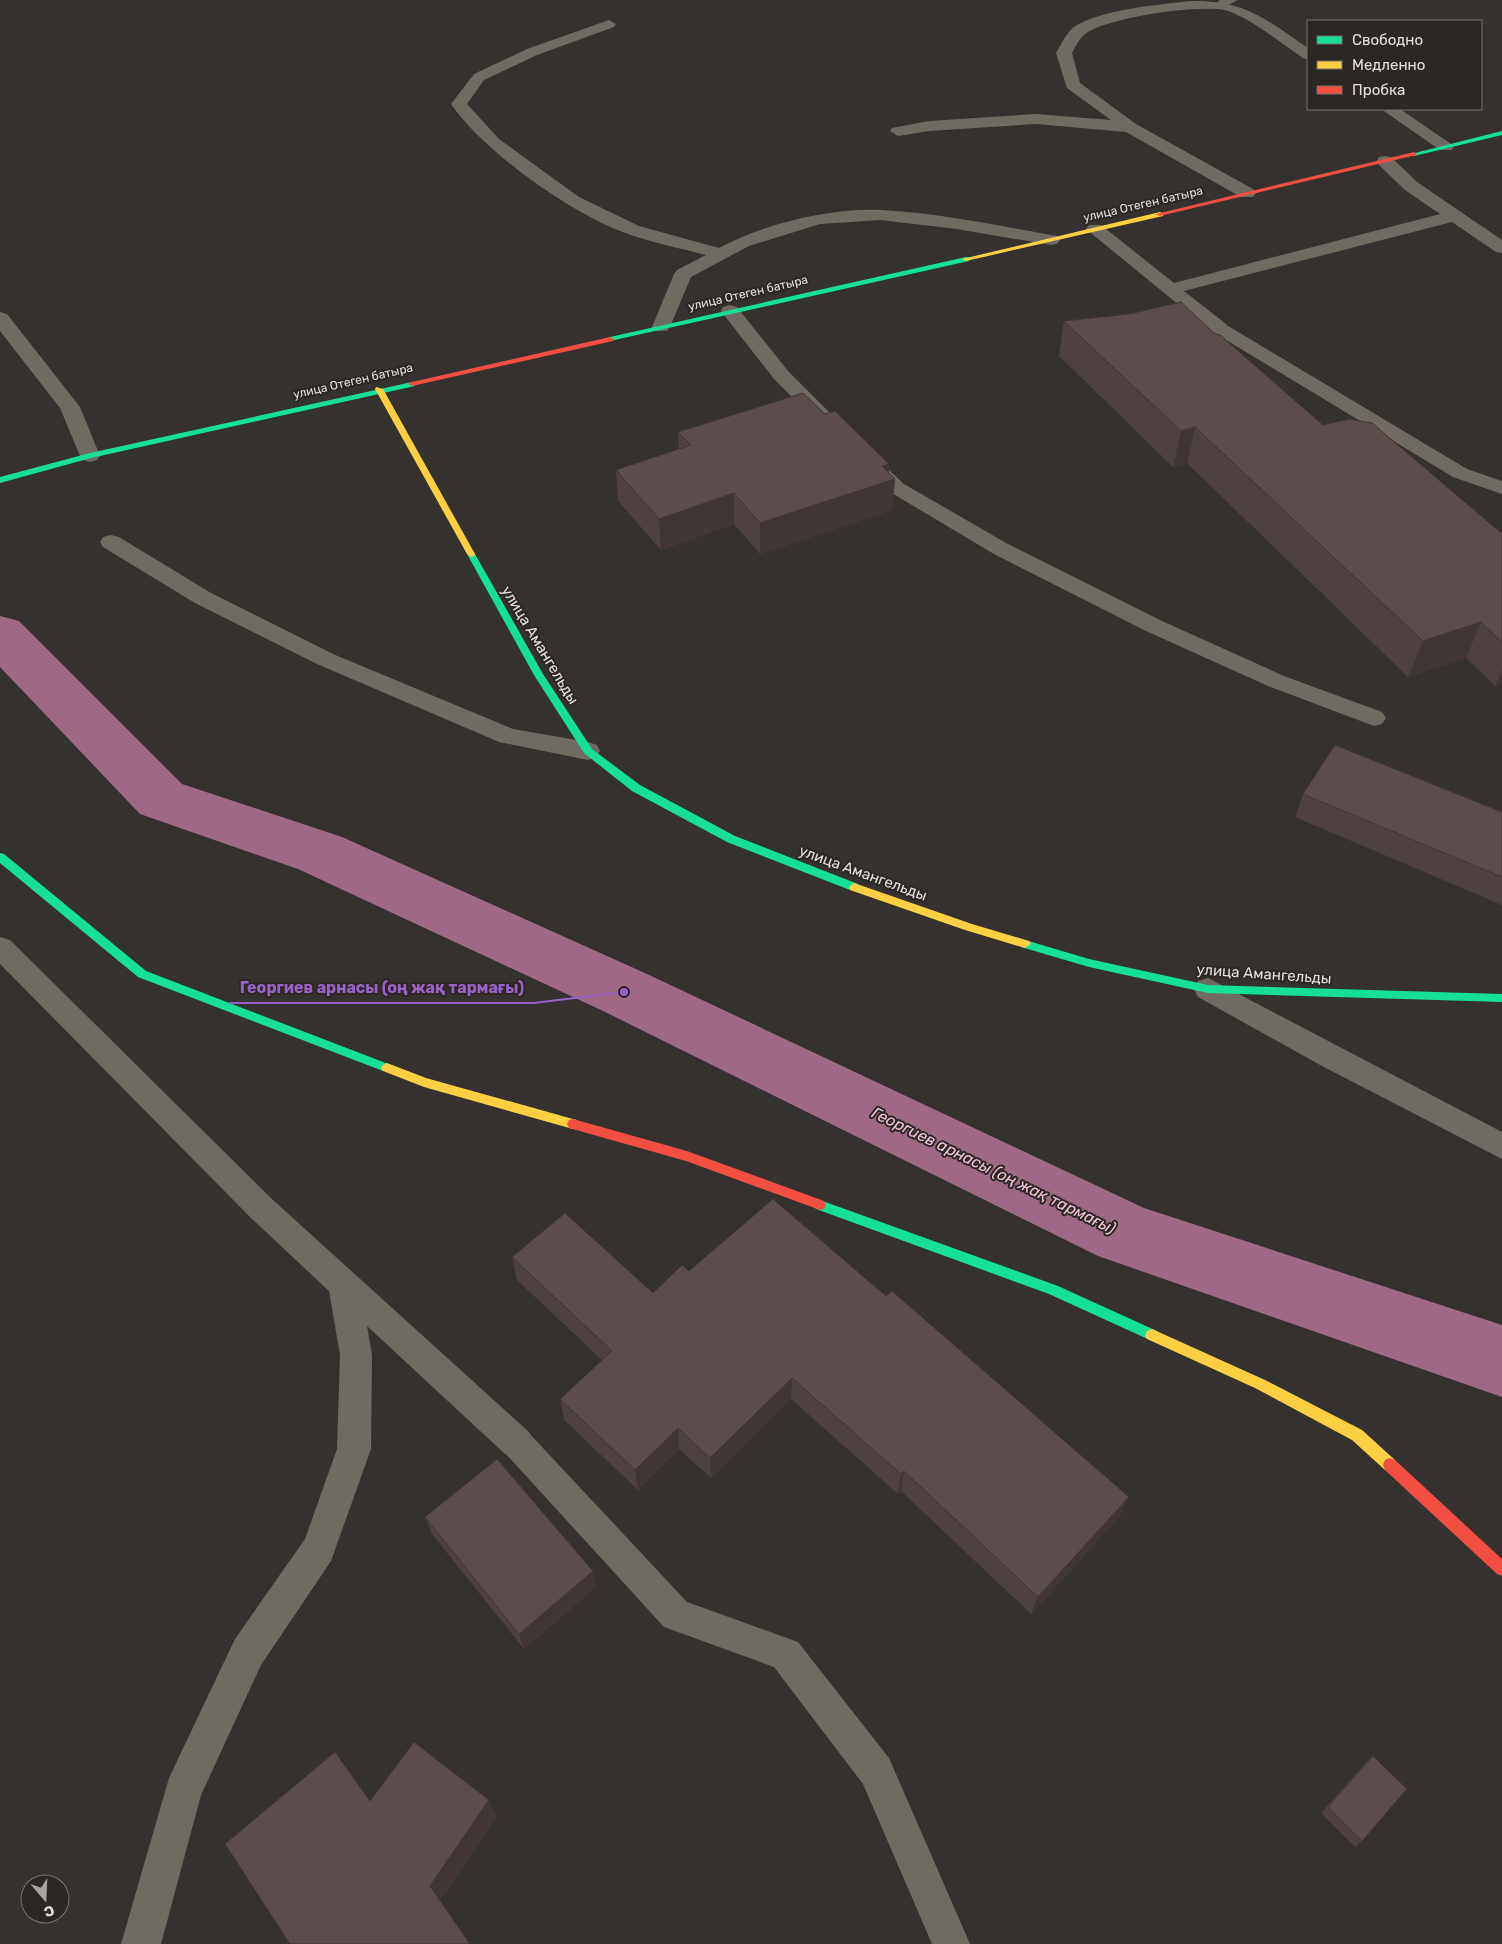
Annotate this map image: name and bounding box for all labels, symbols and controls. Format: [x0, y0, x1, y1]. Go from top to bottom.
legend [1307, 20, 1482, 110]
text: Свободно [1352, 31, 1423, 49]
text: Медленно [1352, 56, 1425, 74]
text: Пробка [1352, 81, 1405, 99]
street label: улица Отеген батыра [1082, 183, 1204, 225]
street label: улица Отеген батыра [687, 272, 809, 314]
street label: улица Отеген батыра [292, 360, 414, 402]
street label: улица Амангельды [498, 583, 582, 707]
street label: улица Амангельды [796, 841, 930, 905]
street label: улица Амангельды [1196, 960, 1332, 988]
callout: Георгиев арнасы (оң жақ тармағы) [229, 972, 534, 1003]
text: Георгиев арнасы (оң жақ тармағы) [240, 978, 524, 997]
water label: Георгиев арнасы (оң жақ тармағы) [869, 1103, 1119, 1238]
north arrow [20, 1874, 70, 1924]
text: С [41, 1901, 56, 1921]

